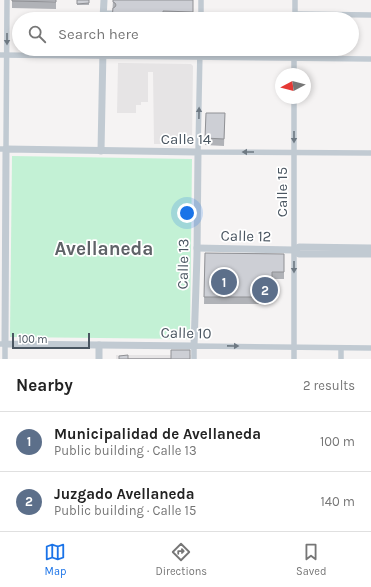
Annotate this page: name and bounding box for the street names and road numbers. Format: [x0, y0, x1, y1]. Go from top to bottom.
street label: Calle 14 [161, 130, 212, 148]
street label: Calle 15 [273, 167, 291, 217]
street label: Calle 12 [220, 227, 272, 245]
street label: Calle 13 [174, 238, 192, 290]
street label: Calle 10 [160, 324, 212, 342]

